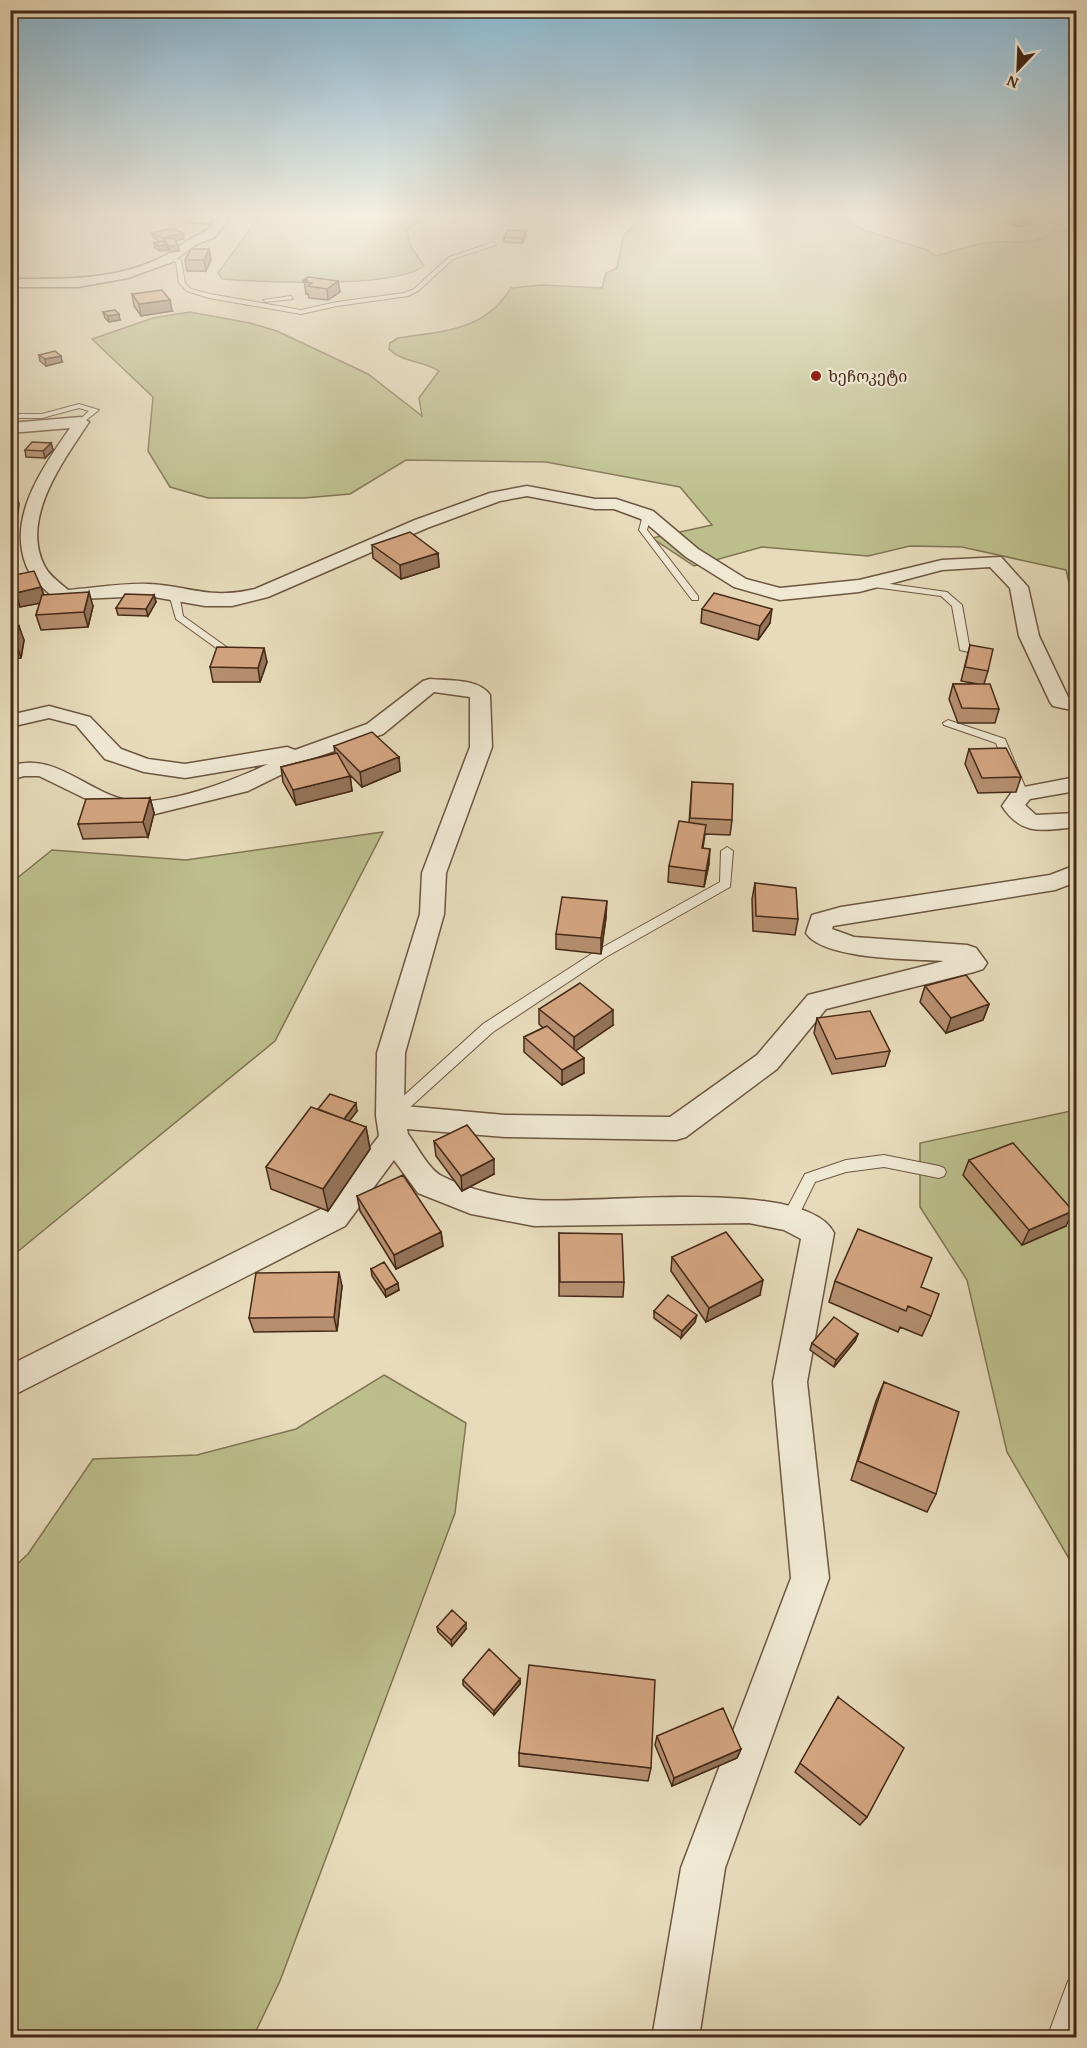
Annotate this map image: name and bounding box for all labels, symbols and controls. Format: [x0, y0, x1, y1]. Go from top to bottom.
north arrow [988, 39, 1048, 99]
text: N [1002, 70, 1022, 96]
place label: ხეჩოკეტი [828, 364, 907, 388]
marker: ხეჩოკეტი [809, 369, 823, 383]

